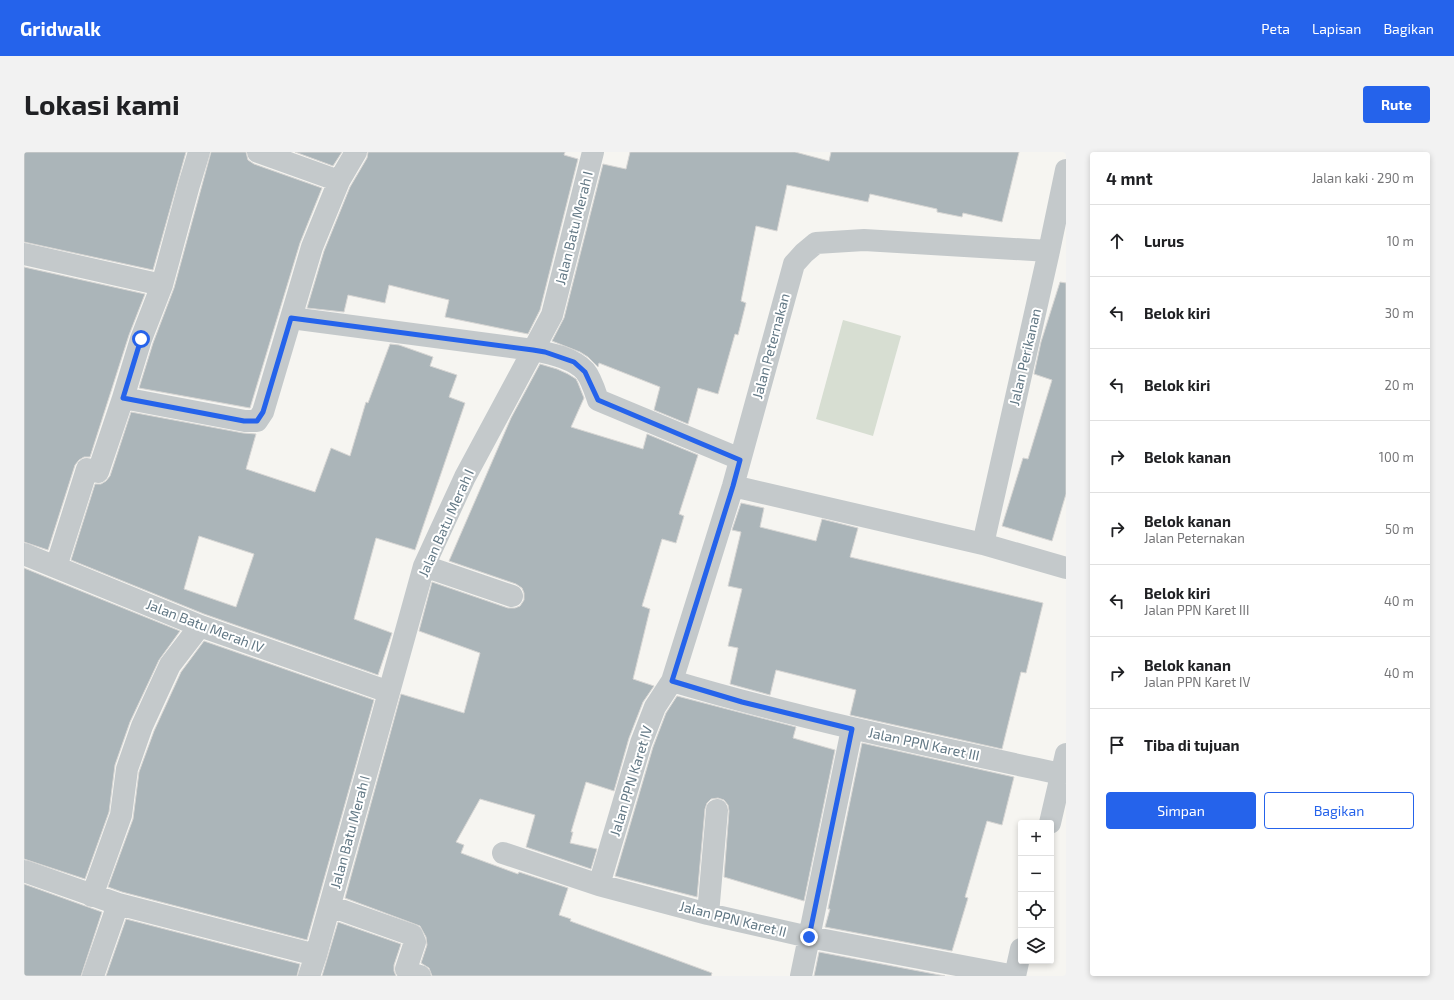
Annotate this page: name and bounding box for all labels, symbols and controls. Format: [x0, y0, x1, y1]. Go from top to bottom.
text: Gridwalk [20, 17, 101, 40]
text: Peta [1261, 20, 1290, 37]
text: Lapisan [1312, 20, 1361, 37]
text: Bagikan [1383, 20, 1434, 37]
button: Rute [1363, 86, 1430, 123]
text: Lokasi kami [24, 87, 180, 121]
text: 4 mnt [1106, 168, 1153, 188]
street label: Jalan Batu Merah I [551, 169, 596, 286]
text: Jalan kaki · 290 m [1312, 170, 1414, 186]
icon: ahead [1106, 230, 1128, 252]
text: Lurus [1144, 232, 1184, 250]
text: 10 m [1387, 233, 1414, 249]
street label: Jalan Peternakan [748, 291, 793, 400]
icon: left [1106, 302, 1128, 324]
text: Belok kiri [1144, 304, 1210, 322]
text: 30 m [1385, 305, 1414, 321]
street label: Jalan Perikanan [1005, 307, 1044, 407]
route start [132, 330, 150, 348]
icon: left [1106, 374, 1128, 396]
text: Belok kiri [1144, 376, 1210, 394]
text: 20 m [1385, 377, 1414, 393]
icon: right [1106, 446, 1128, 468]
text: Belok kanan [1144, 448, 1231, 466]
text: 100 m [1379, 449, 1414, 465]
street label: Jalan Batu Merah I [414, 466, 477, 579]
text: Belok kanan [1144, 512, 1231, 530]
icon: right [1106, 518, 1128, 540]
text: 50 m [1385, 521, 1414, 537]
text: Jalan Peternakan [1144, 530, 1245, 546]
text: Belok kiri [1144, 584, 1210, 602]
icon: left [1106, 590, 1128, 612]
text: 40 m [1384, 593, 1414, 609]
street label: Jalan Batu Merah IV [144, 595, 267, 656]
text: Jalan PPN Karet III [1144, 602, 1249, 618]
text: Belok kanan [1144, 656, 1231, 674]
icon: right [1106, 662, 1128, 684]
text: 40 m [1384, 665, 1414, 681]
text: Jalan PPN Karet IV [1144, 674, 1250, 690]
street label: Jalan PPN Karet IV [606, 723, 656, 838]
street label: Jalan PPN Karet III [867, 723, 981, 764]
icon: arrive [1106, 734, 1128, 756]
text: Tiba di tujuan [1144, 736, 1240, 754]
street label: Jalan Batu Merah I [326, 773, 373, 890]
button: Simpan [1106, 792, 1256, 829]
button: Bagikan [1264, 792, 1414, 829]
map controls [1018, 820, 1054, 964]
button: + [1018, 820, 1054, 856]
button: − [1018, 856, 1054, 892]
button: locate [1018, 892, 1054, 928]
street label: Jalan PPN Karet II [678, 897, 788, 940]
route end [800, 928, 818, 946]
button: layers [1018, 928, 1054, 964]

